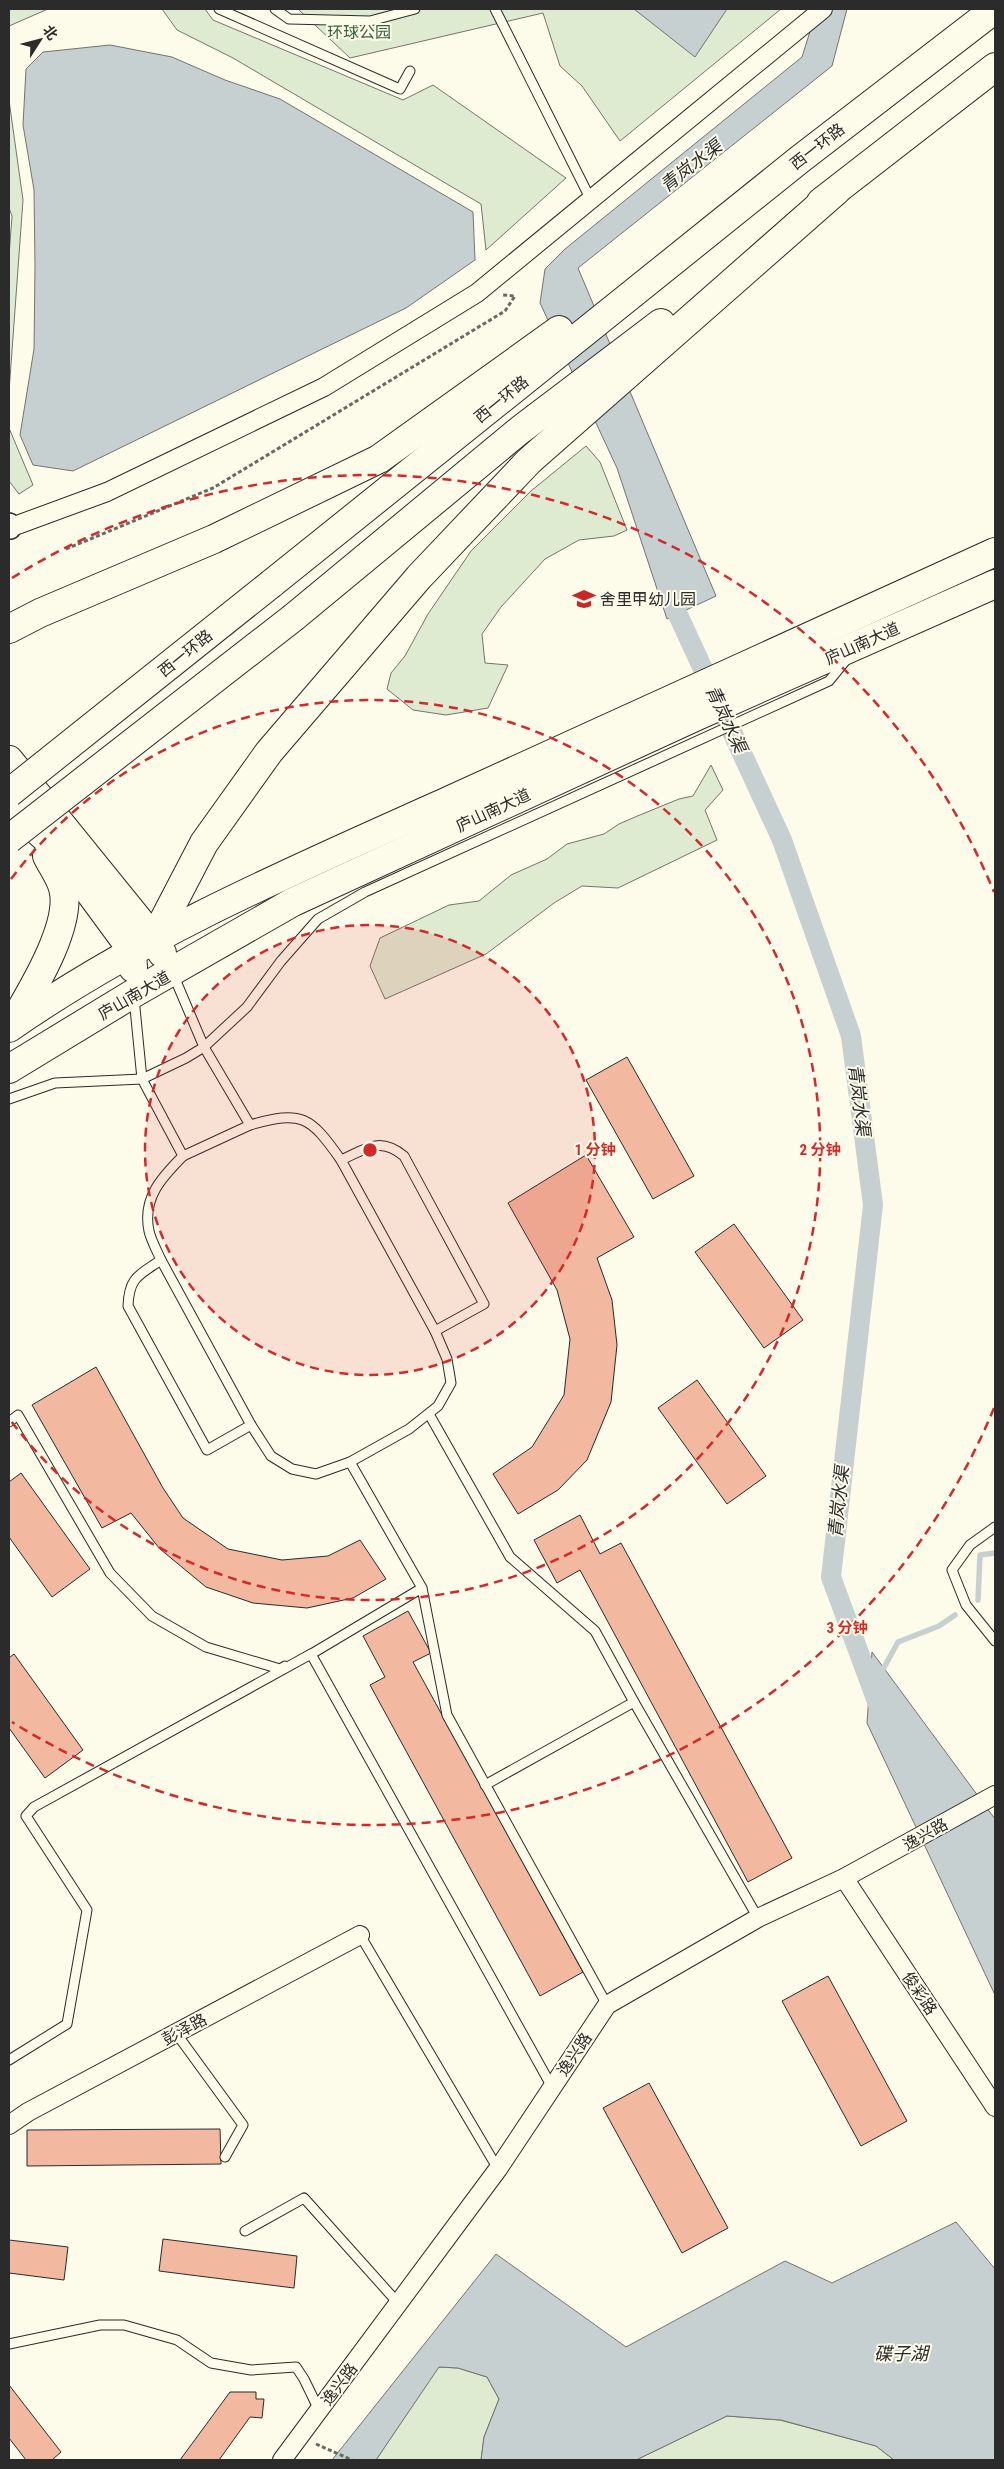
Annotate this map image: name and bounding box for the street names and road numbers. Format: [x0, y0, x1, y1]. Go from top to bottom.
street label: 西一环路 [786, 119, 848, 174]
street label: 西一环路 [470, 372, 532, 427]
street label: 庐山南大道 [822, 619, 903, 668]
street label: 西一环路 [154, 626, 216, 681]
street label: 庐山南大道 [453, 785, 533, 836]
street label: 庐山南大道 [95, 967, 174, 1024]
street label: 逸兴路 [900, 1814, 951, 1854]
street label: 俊彩路 [898, 1968, 941, 2018]
street label: 彭泽路 [159, 2010, 210, 2049]
street label: 逸兴路 [553, 2029, 596, 2079]
street label: 逸兴路 [317, 2359, 361, 2409]

